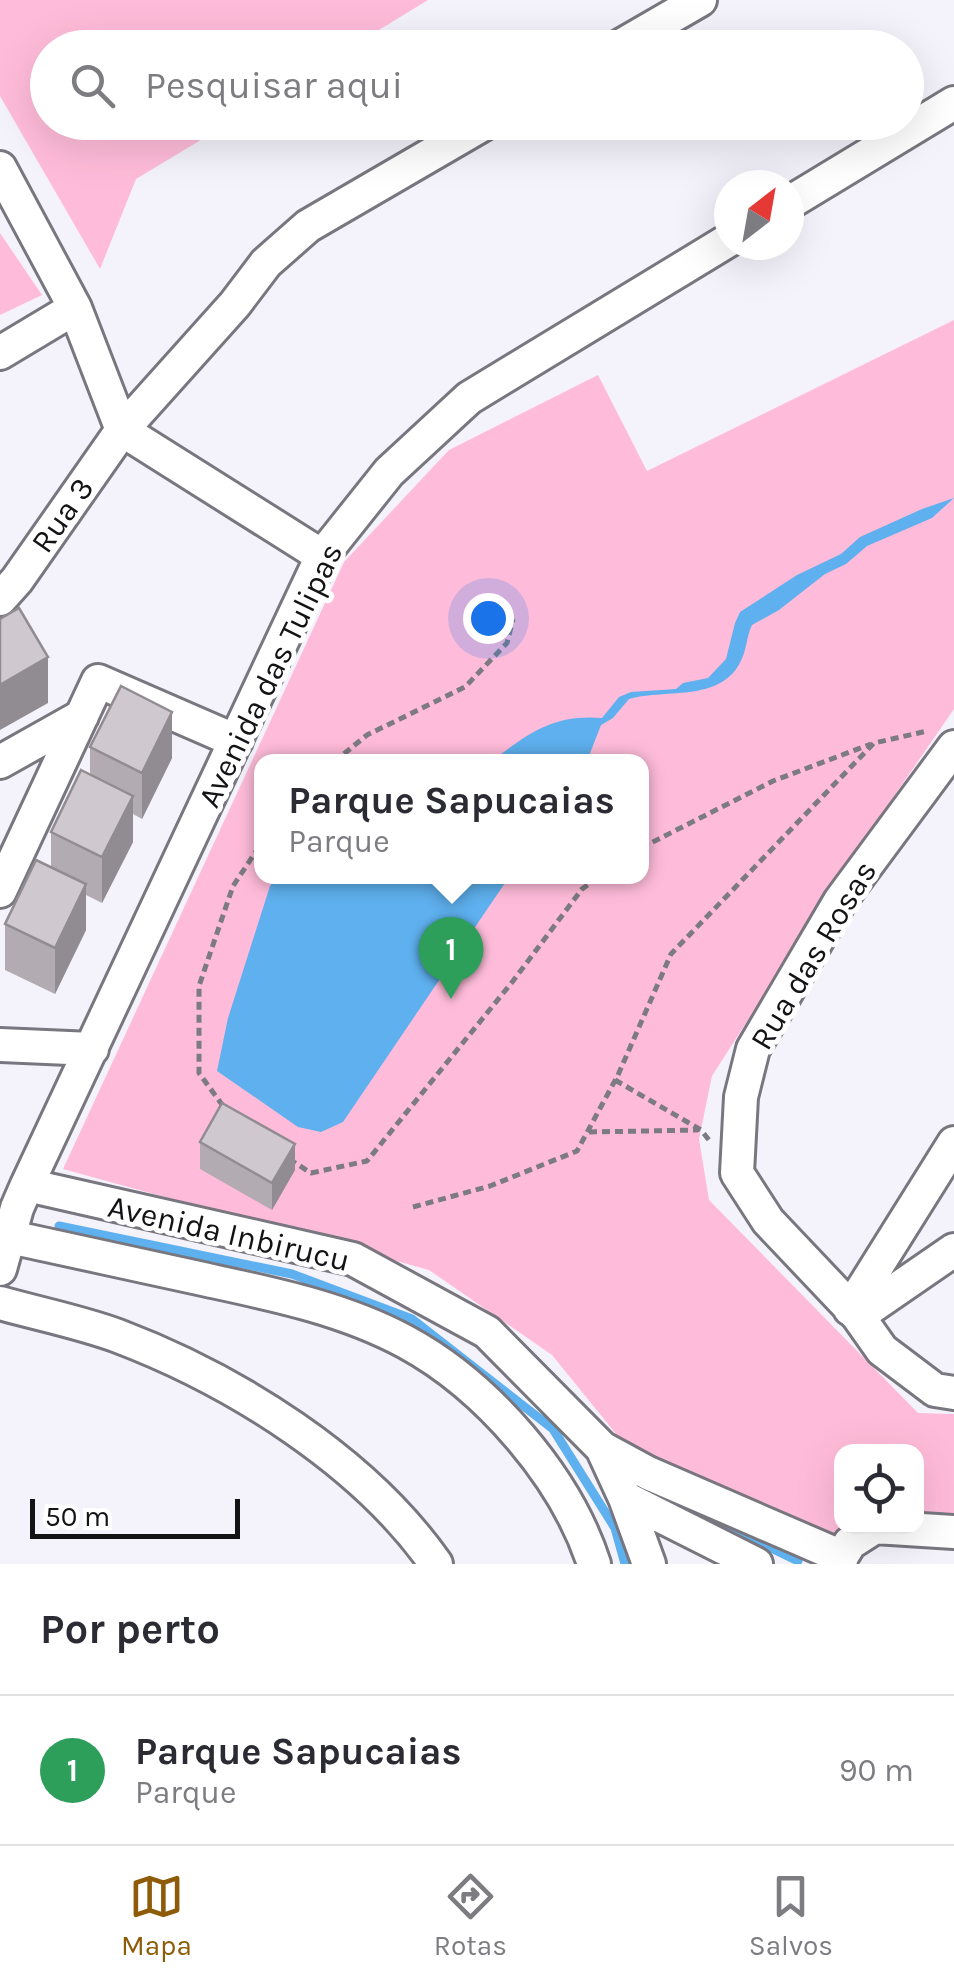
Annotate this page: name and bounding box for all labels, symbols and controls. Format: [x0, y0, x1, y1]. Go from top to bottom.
search box [30, 30, 924, 140]
icon: search [65, 58, 120, 113]
text: Pesquisar aqui [145, 63, 403, 108]
north arrow [714, 170, 804, 260]
street label: Rua 3 [23, 471, 101, 560]
street label: Avenida das Tulipas [190, 537, 350, 813]
your location [463, 593, 514, 644]
popup [254, 754, 649, 884]
text: Parque Sapucaias [288, 778, 615, 823]
text: Parque [288, 823, 390, 860]
street label: Rua das Rosas [743, 854, 884, 1056]
pin: 1 [418, 916, 484, 999]
street label: Avenida Inbirucu [104, 1188, 353, 1279]
map controls [834, 1444, 924, 1534]
button: locate [834, 1444, 924, 1534]
scale bar [30, 1494, 240, 1538]
text: 50 m [45, 1500, 110, 1533]
text: Por perto [40, 1604, 220, 1654]
text: Parque Sapucaias [135, 1729, 462, 1774]
text: 1 [67, 1752, 78, 1789]
text: 90 m [839, 1752, 914, 1789]
text: Parque [135, 1774, 236, 1811]
tab: Mapa [121, 1869, 192, 1962]
tab: Rotas [434, 1869, 507, 1962]
tab: Salvos [749, 1869, 833, 1962]

